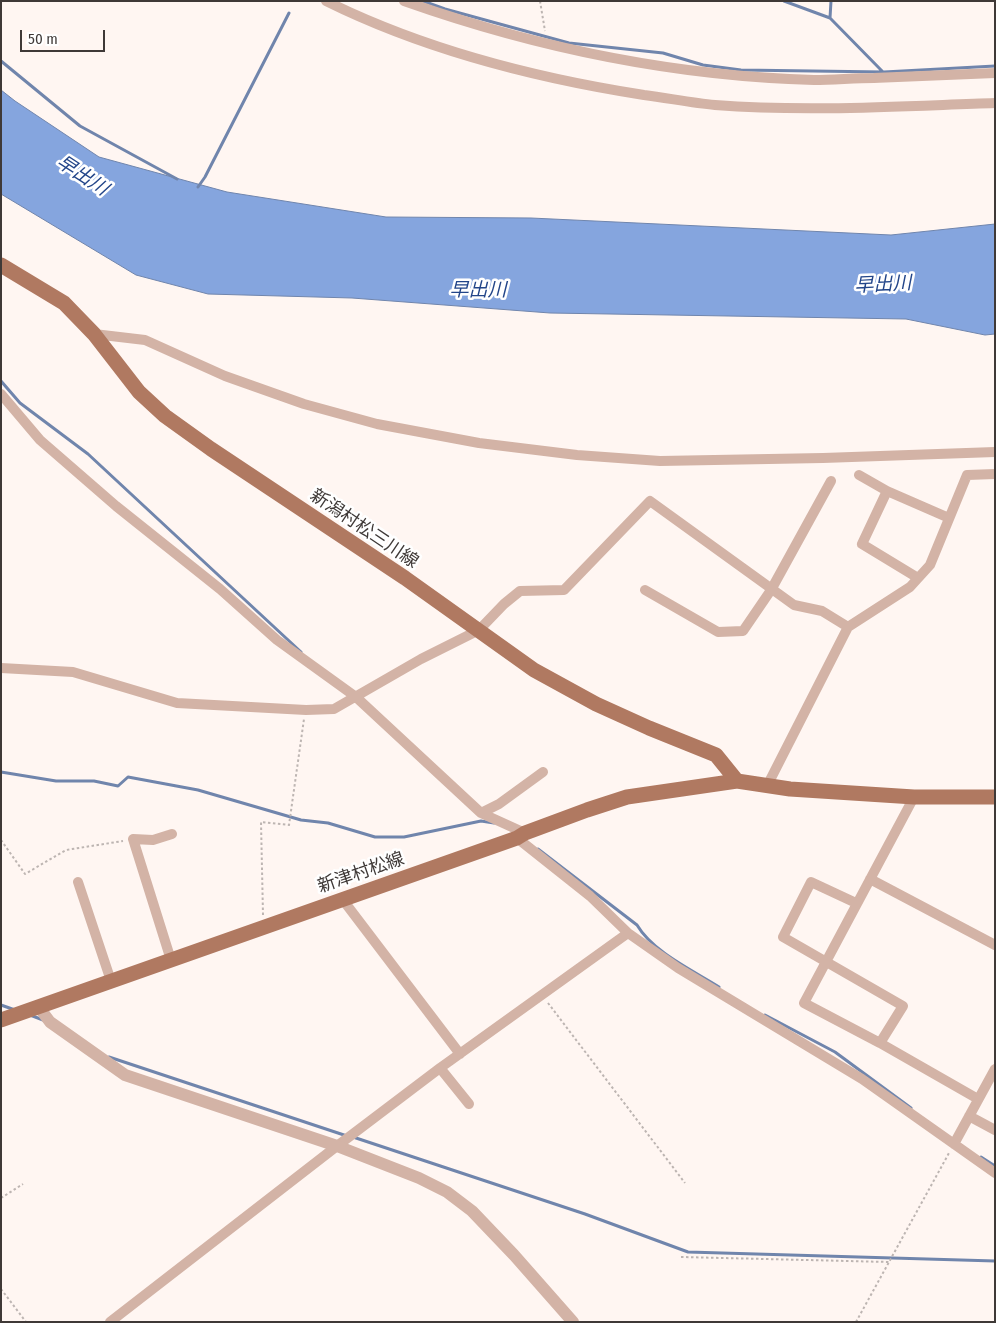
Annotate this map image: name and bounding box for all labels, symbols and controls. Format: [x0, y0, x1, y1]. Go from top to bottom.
scale bar [22, 20, 108, 52]
text: 50 m [28, 30, 58, 48]
water label: 早出川 [52, 151, 112, 201]
water label: 早出川 [854, 272, 912, 298]
water label: 早出川 [450, 280, 506, 302]
street label: 新潟村松三川線 [306, 485, 422, 573]
street label: 新津村松線 [315, 848, 407, 898]

